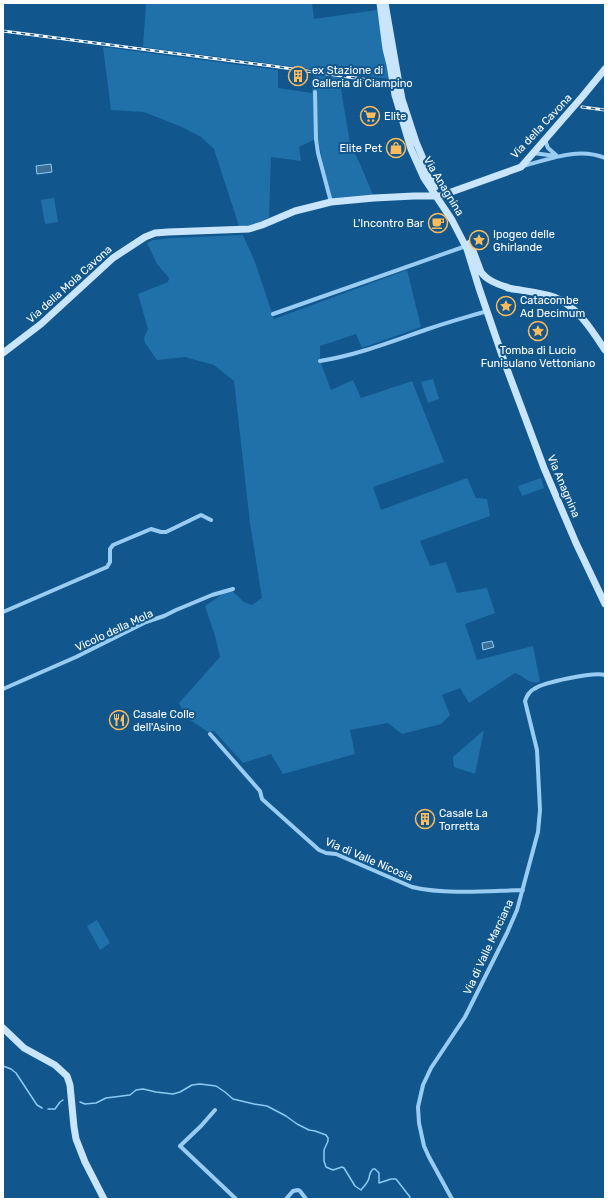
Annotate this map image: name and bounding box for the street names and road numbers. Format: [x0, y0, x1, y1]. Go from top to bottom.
street label: Via della Cavona [508, 91, 575, 161]
street label: Via Anagnina [421, 154, 466, 218]
street label: Via della Mola Cavona [24, 243, 115, 326]
street label: Via Anagnina [544, 453, 583, 520]
street label: Vicolo della Mola [73, 607, 155, 654]
street label: Via di Valle Nicosia [323, 835, 415, 884]
street label: Via di Valle Marciana [461, 898, 516, 997]

